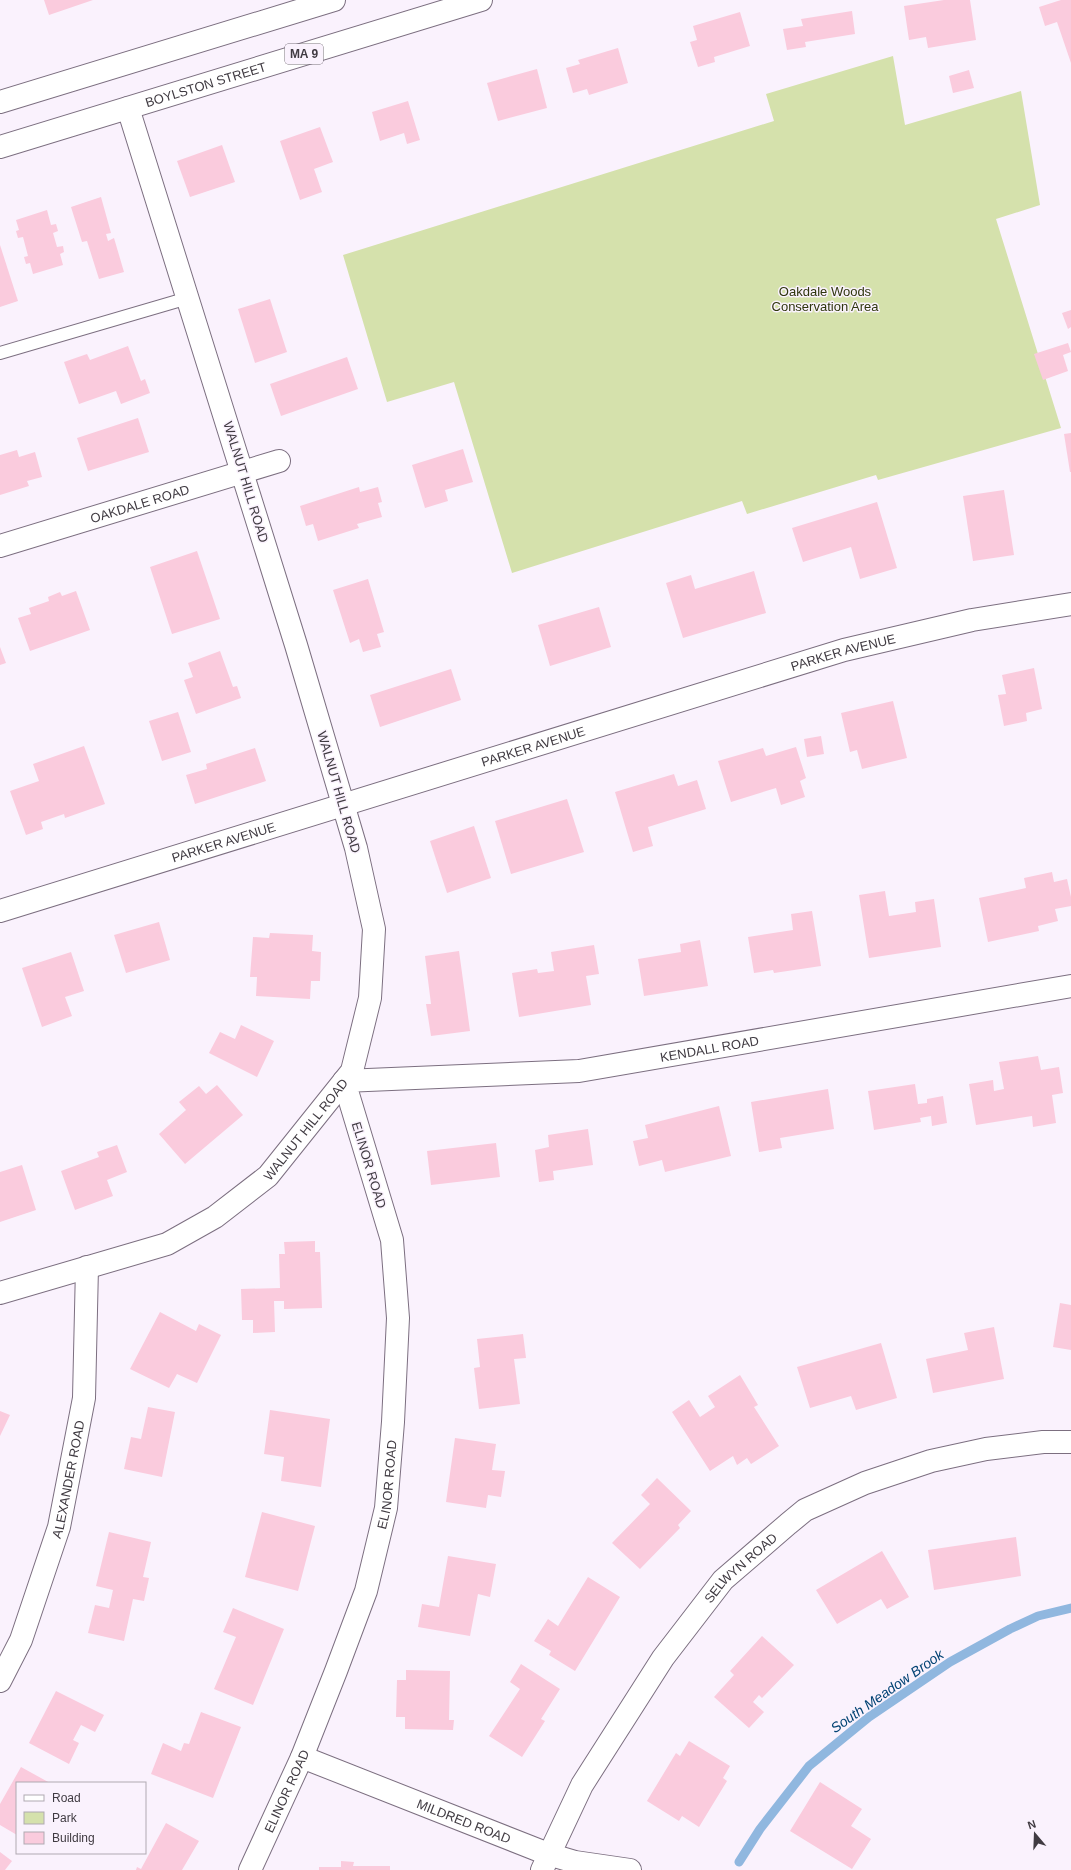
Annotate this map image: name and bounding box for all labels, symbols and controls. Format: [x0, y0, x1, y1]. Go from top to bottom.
road number: MA 9 [285, 44, 323, 64]
street label: BOYLSTON STREET [143, 59, 268, 110]
park label: Oakdale Woods Conservation Area [772, 284, 879, 314]
street label: WALNUT HILL ROAD [220, 420, 272, 544]
street label: OAKDALE ROAD [88, 481, 191, 526]
street label: PARKER AVENUE [789, 631, 897, 674]
street label: PARKER AVENUE [479, 723, 587, 769]
street label: WALNUT HILL ROAD [314, 729, 364, 855]
street label: PARKER AVENUE [170, 819, 278, 865]
street label: KENDALL ROAD [659, 1033, 760, 1064]
street label: WALNUT HILL ROAD [260, 1075, 351, 1183]
street label: ELINOR ROAD [349, 1120, 389, 1210]
street label: ALEXANDER ROAD [48, 1419, 87, 1540]
street label: ELINOR ROAD [374, 1439, 399, 1531]
street label: SELWYN ROAD [701, 1530, 780, 1606]
water label: South Meadow Brook [828, 1645, 947, 1736]
street label: ELINOR ROAD [261, 1747, 312, 1835]
legend [16, 1782, 146, 1854]
text: Road [52, 1791, 81, 1805]
street label: MILDRED ROAD [415, 1796, 513, 1846]
text: Park [52, 1811, 78, 1825]
north arrow [1015, 1814, 1055, 1854]
text: N [1026, 1818, 1038, 1832]
text: Building [52, 1831, 95, 1845]

